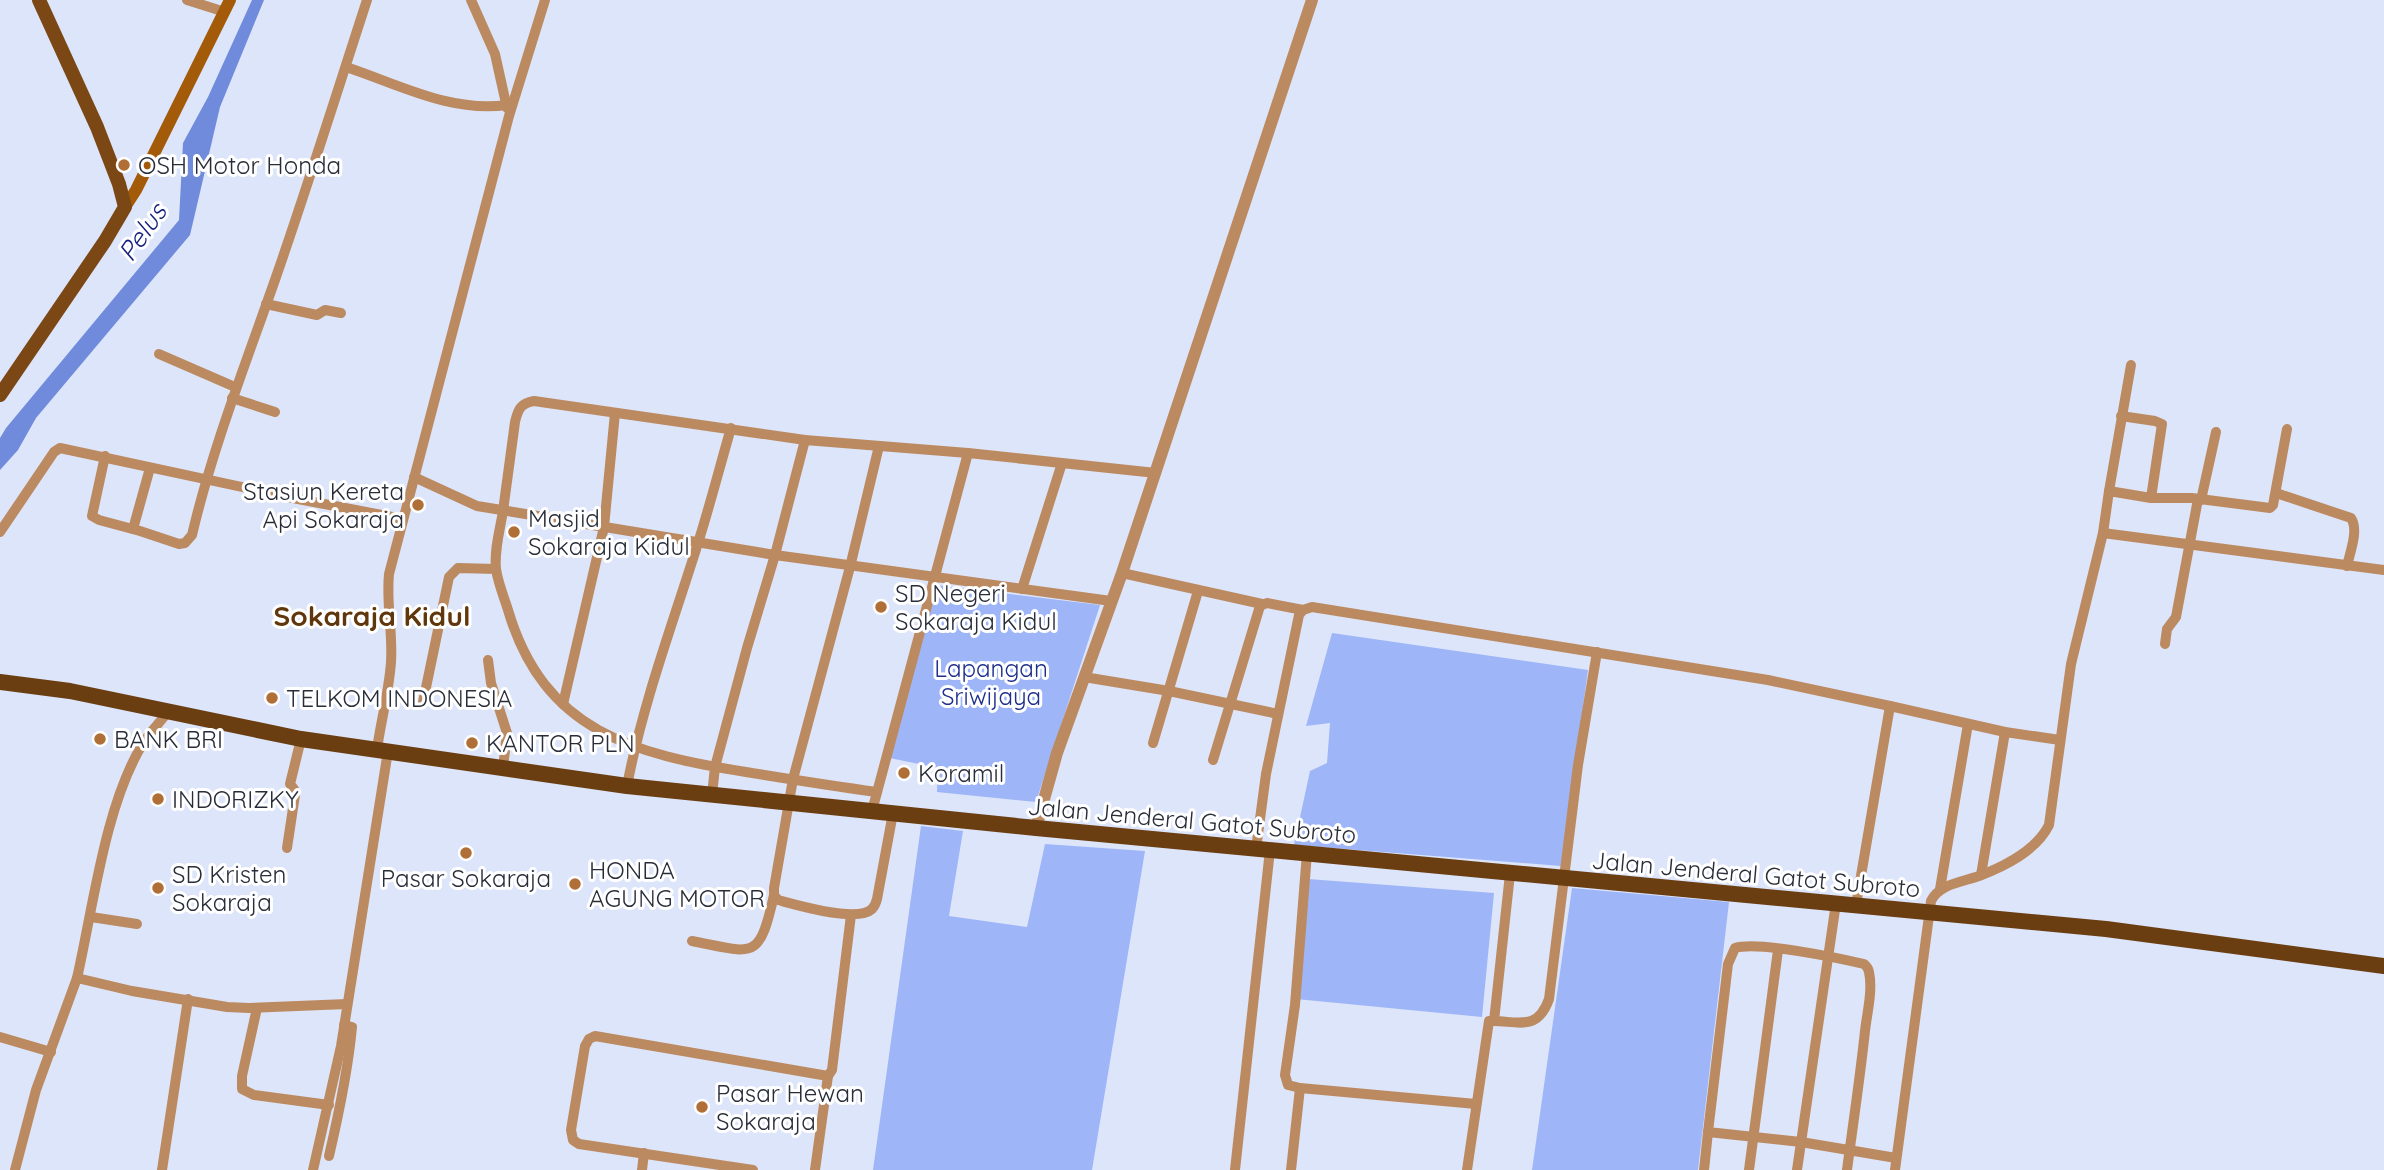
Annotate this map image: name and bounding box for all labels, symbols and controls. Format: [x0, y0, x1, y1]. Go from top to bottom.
place label: OSH Motor Honda [138, 150, 341, 180]
marker: OSH Motor Honda [116, 157, 132, 173]
water label: Pelus [110, 195, 175, 267]
place label: Stasiun Kereta Api Sokaraja [243, 476, 404, 534]
marker: Stasiun Kereta Api Sokaraja [410, 497, 426, 513]
place label: Masjid Sokaraja Kidul [528, 503, 690, 561]
marker: Masjid Sokaraja Kidul [506, 524, 522, 540]
place label: SD Negeri Sokaraja Kidul [895, 578, 1057, 636]
district label: Sokaraja Kidul [273, 598, 471, 633]
marker: SD Negeri Sokaraja Kidul [873, 599, 889, 615]
park label: Lapangan Sriwijaya [934, 653, 1048, 711]
place label: TELKOM INDONESIA [286, 683, 512, 713]
marker: TELKOM INDONESIA [264, 690, 280, 706]
place label: BANK BRI [114, 724, 223, 754]
place label: KANTOR PLN [486, 728, 635, 758]
marker: BANK BRI [92, 731, 108, 747]
marker: KANTOR PLN [464, 735, 480, 751]
place label: Koramil [918, 758, 1004, 788]
marker: Koramil [896, 765, 912, 781]
place label: INDORIZKY [172, 784, 299, 814]
marker: INDORIZKY [150, 791, 166, 807]
street label: Jalan Jenderal Gatot Subroto [1026, 791, 1358, 849]
marker: Pasar Sokaraja [458, 845, 474, 861]
street label: Jalan Jenderal Gatot Subroto [1590, 845, 1922, 903]
place label: HONDA AGUNG MOTOR [589, 855, 765, 913]
place label: SD Kristen Sokaraja [172, 859, 286, 917]
place label: Pasar Sokaraja [381, 863, 551, 893]
marker: HONDA AGUNG MOTOR [567, 876, 583, 892]
marker: SD Kristen Sokaraja [150, 880, 166, 896]
place label: Pasar Hewan Sokaraja [716, 1078, 864, 1136]
marker: Pasar Hewan Sokaraja [694, 1099, 710, 1115]

